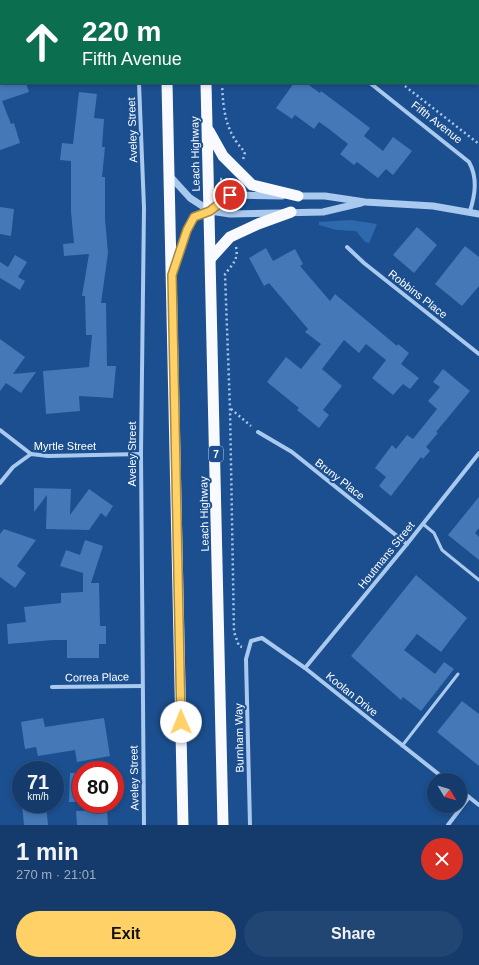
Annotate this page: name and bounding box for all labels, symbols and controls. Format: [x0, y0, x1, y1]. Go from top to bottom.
icon: ahead [16, 16, 68, 68]
text: 220 m [82, 16, 161, 47]
text: Fifth Avenue [82, 49, 182, 69]
street label: Aveley Street [125, 97, 139, 163]
street label: Fifth Avenue [409, 99, 465, 145]
street label: Leach Highway [188, 116, 202, 192]
pin [213, 178, 247, 212]
icon: arrive [219, 184, 241, 206]
street label: Robbins Place [386, 267, 450, 321]
street label: Aveley Street [126, 421, 138, 487]
street label: Myrtle Street [34, 440, 96, 452]
road number: 7 [209, 446, 223, 462]
street label: Bruny Place [313, 456, 367, 502]
street label: Leach Highway [197, 476, 211, 552]
street label: Houtmans Street [355, 519, 417, 591]
street label: Correa Place [65, 670, 129, 684]
street label: Koolan Drive [324, 670, 380, 718]
position arrow [160, 701, 202, 743]
street label: Burnham Way [232, 703, 246, 773]
street label: Aveley Street [127, 745, 141, 811]
speed limit sign: 80 [72, 761, 124, 813]
text: 71 [27, 771, 49, 793]
north arrow [427, 773, 467, 813]
map controls [427, 773, 467, 813]
text: km/h [27, 791, 49, 802]
text: 1 min [16, 838, 79, 865]
button: close [421, 838, 463, 880]
text: 270 m · 21:01 [16, 867, 96, 882]
button: Exit [16, 911, 236, 957]
button: Share [244, 911, 463, 957]

